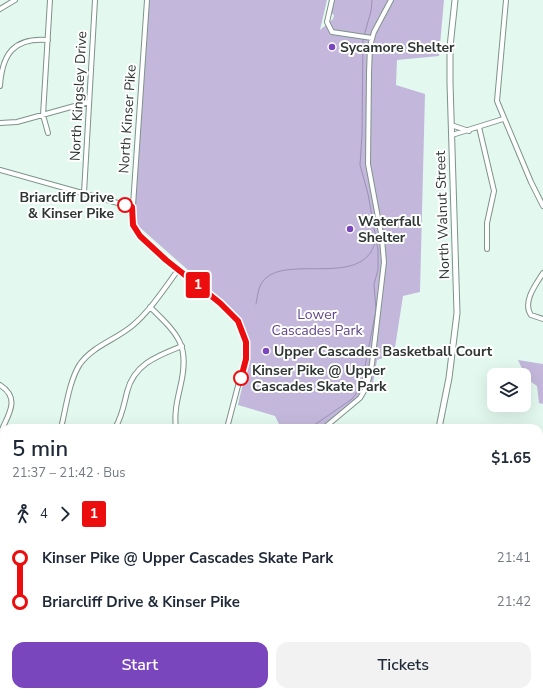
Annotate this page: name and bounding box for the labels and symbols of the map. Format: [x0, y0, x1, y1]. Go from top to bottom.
street label: North Kingsley Drive [66, 30, 91, 162]
place label: Sycamore Shelter [340, 38, 455, 57]
marker: Sycamore Shelter [327, 42, 337, 52]
street label: North Kinser Pike [114, 64, 141, 174]
street label: North Walnut Street [431, 150, 454, 280]
place label: Briarcliff Drive & Kinser Pike [19, 188, 114, 223]
marker: Briarcliff Drive & Kinser Pike [117, 197, 133, 213]
place label: Waterfall Shelter [358, 212, 421, 247]
marker: Waterfall Shelter [345, 224, 355, 234]
line badge: 1 [185, 272, 211, 298]
park label: Lower Cascades Park [271, 305, 364, 340]
place label: Upper Cascades Basketball Court [274, 342, 493, 361]
marker: Upper Cascades Basketball Court [261, 346, 271, 356]
place label: Kinser Pike @ Upper Cascades Skate Park [252, 361, 387, 396]
marker: Kinser Pike @ Upper Cascades Skate Park [233, 370, 249, 386]

